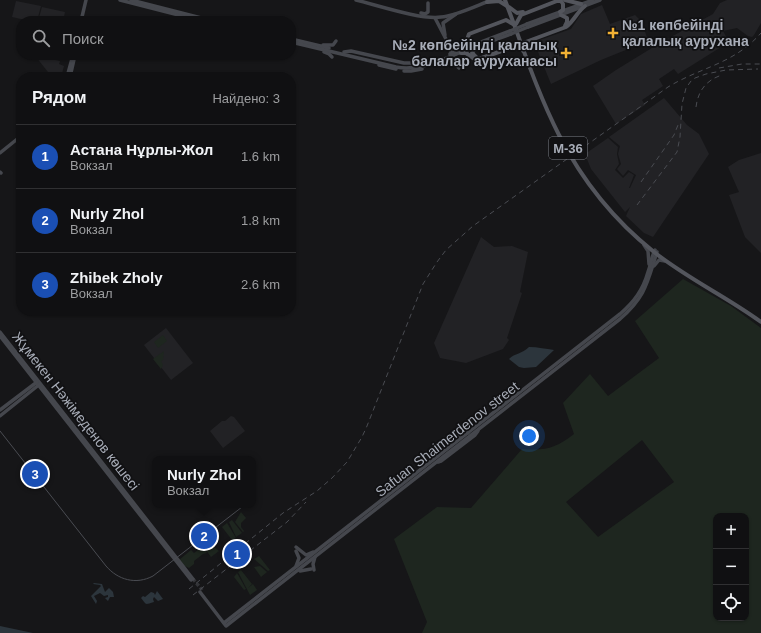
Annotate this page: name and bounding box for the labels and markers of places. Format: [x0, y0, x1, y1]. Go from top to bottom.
place label: №1 көпбейінді қалалық аурухана [622, 17, 749, 49]
marker: №1 көпбейінді қалалық аурухана [607, 27, 619, 39]
place label: №2 көпбейінді қалалық балалар ауруханасы [392, 37, 557, 69]
marker: №2 көпбейінді қалалық балалар ауруханасы [560, 47, 572, 59]
pin: 3 [22, 459, 48, 489]
pin: 2 [191, 521, 217, 551]
pin: 1 [224, 539, 250, 569]

